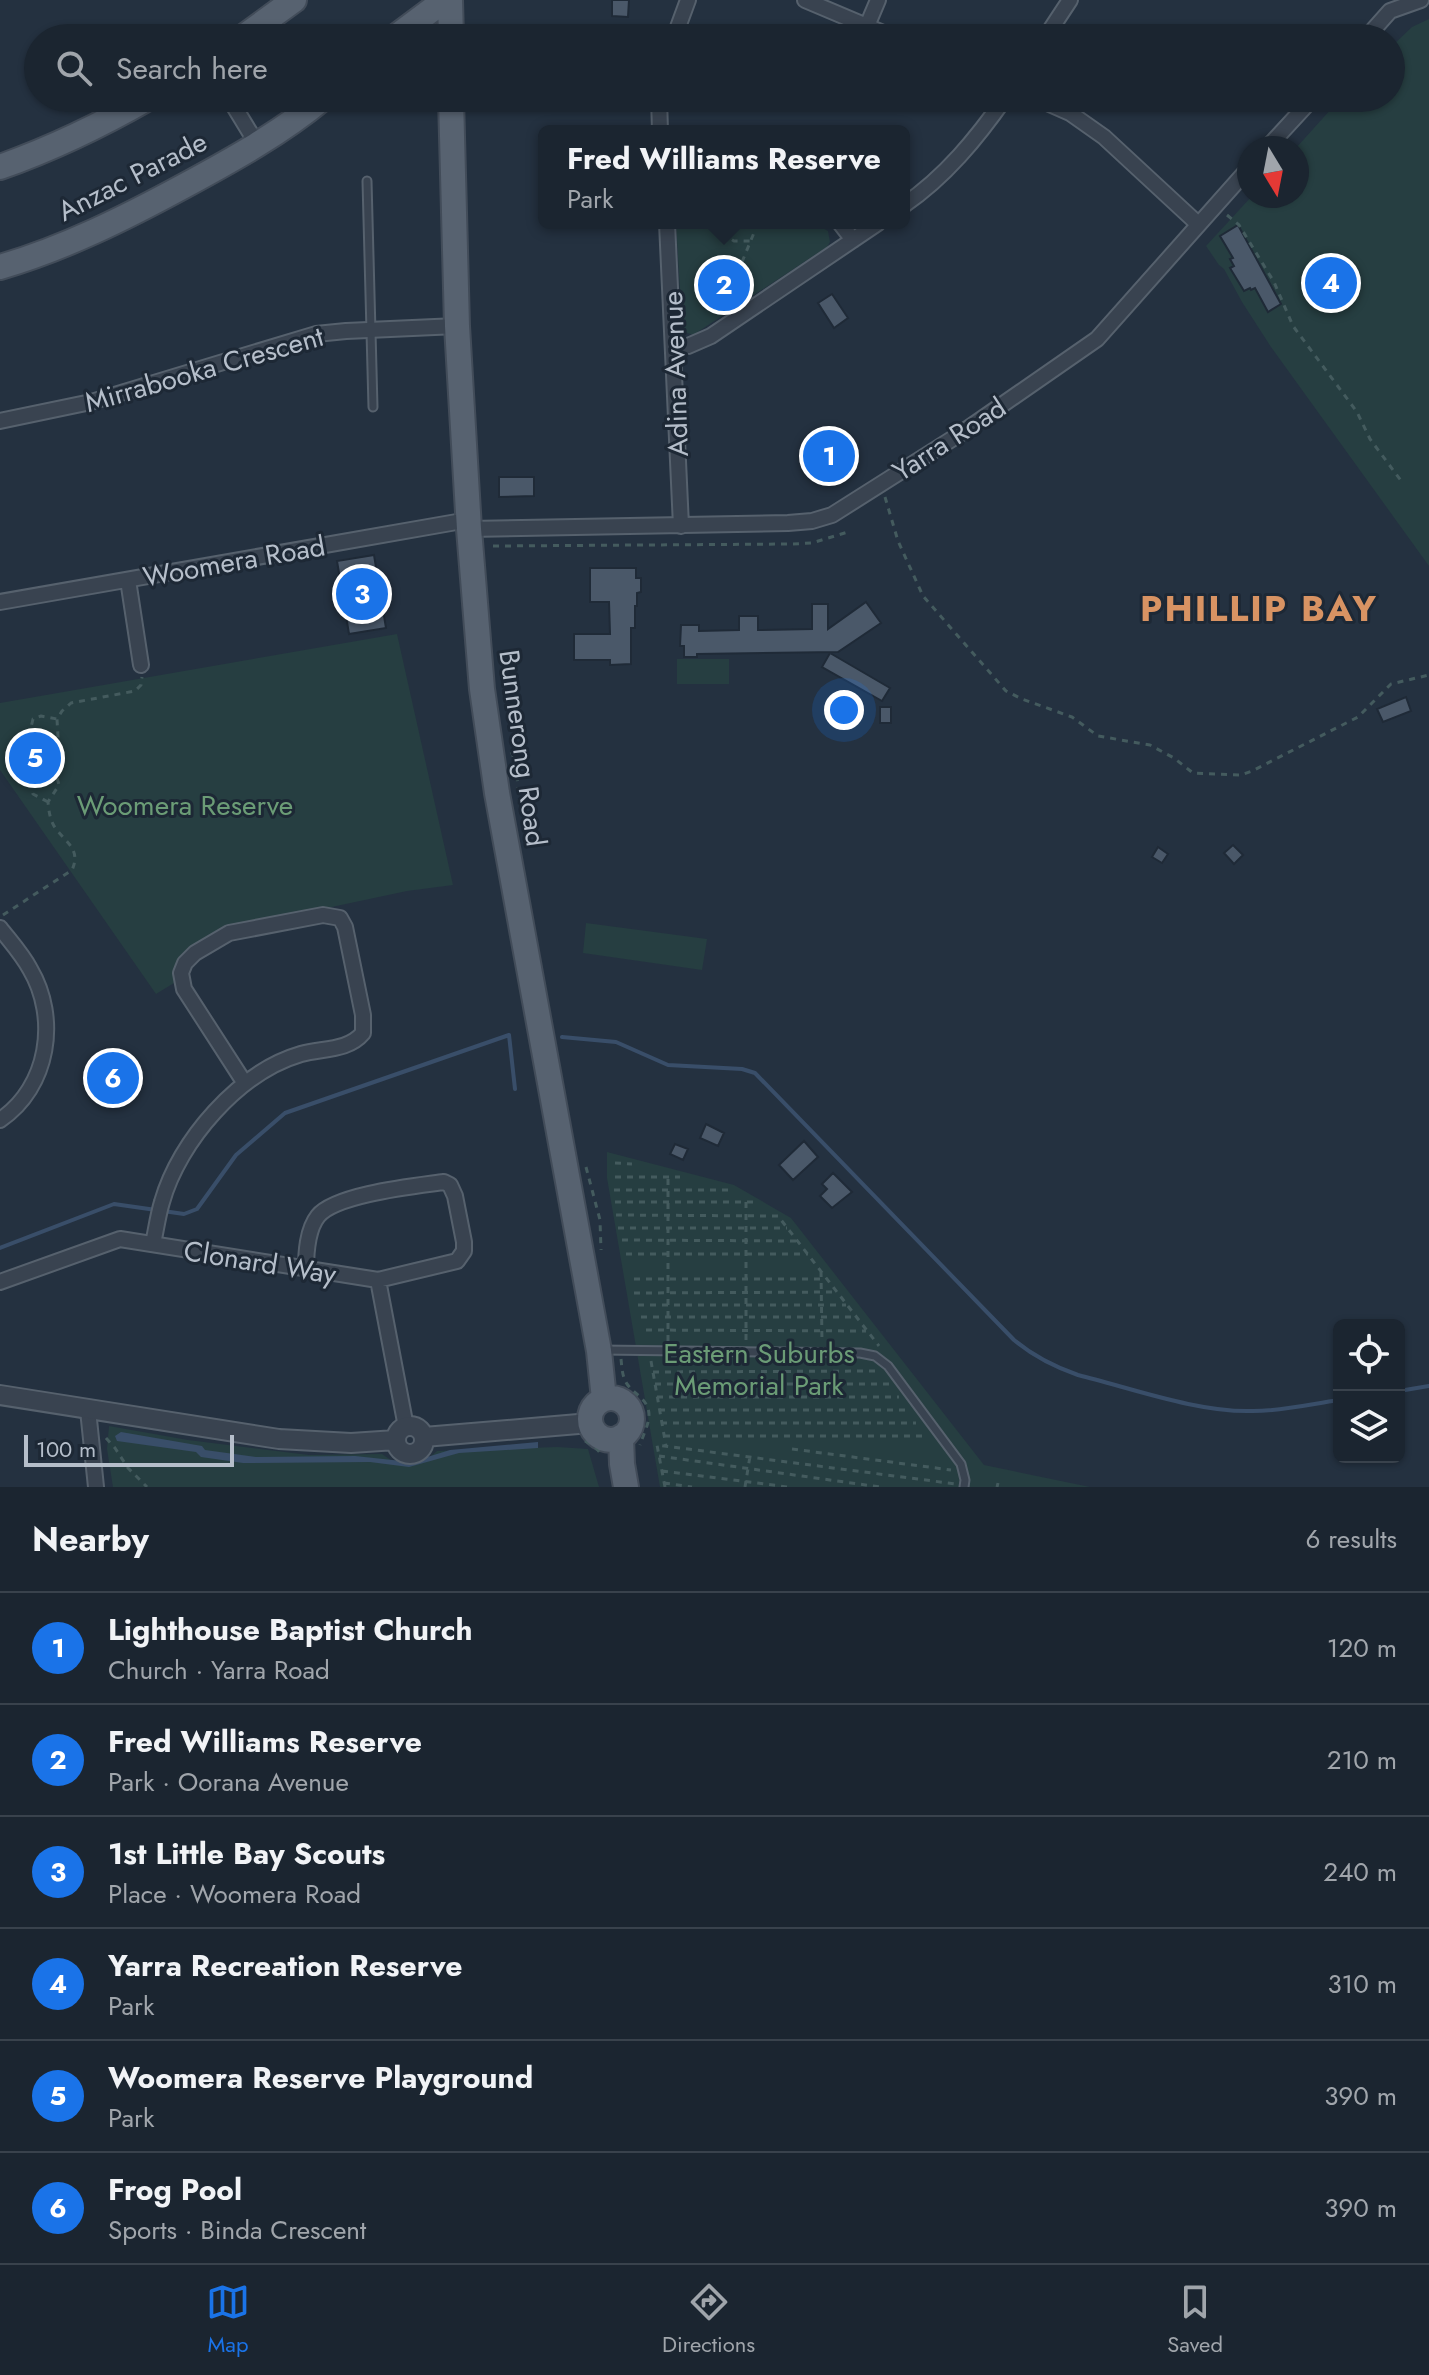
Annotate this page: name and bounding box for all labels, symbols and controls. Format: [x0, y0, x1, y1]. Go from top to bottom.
search box [24, 24, 1405, 112]
icon: search [52, 46, 96, 90]
text: Search here [116, 47, 268, 90]
street label: Anzac Parade [50, 121, 214, 232]
popup [538, 125, 910, 229]
north arrow [1237, 136, 1309, 208]
text: Fred Williams Reserve [567, 137, 881, 180]
text: Park [567, 180, 613, 218]
pin: 4 [1305, 253, 1357, 313]
pin: 2 [698, 255, 750, 315]
street label: Adina Avenue [652, 291, 699, 457]
street label: Mirrabooka Crescent [80, 316, 329, 423]
street label: Yarra Road [884, 387, 1014, 491]
pin: 1 [803, 426, 855, 486]
street label: Woomera Road [140, 525, 328, 598]
pin: 3 [336, 564, 388, 624]
district label: PHILLIP BAY [1140, 582, 1378, 634]
street label: Bunnerong Road [488, 647, 557, 849]
your location [824, 690, 864, 730]
pin: 5 [9, 728, 61, 788]
park label: Woomera Reserve [77, 785, 293, 826]
pin: 6 [87, 1048, 139, 1108]
street label: Clonard Way [181, 1230, 340, 1295]
map controls [1333, 1319, 1405, 1463]
button: locate [1333, 1319, 1405, 1391]
park label: Eastern Suburbs Memorial Park [663, 1333, 855, 1406]
button: layers [1333, 1391, 1405, 1463]
scale bar [24, 1431, 234, 1467]
text: 100 m [36, 1433, 96, 1465]
text: Nearby [32, 1515, 149, 1564]
text: 6 results [1305, 1520, 1397, 1558]
text: Lighthouse Baptist Church [108, 1608, 473, 1651]
text: 1 [51, 1629, 65, 1667]
text: 120 m [1327, 1629, 1397, 1667]
text: Church · Yarra Road [108, 1651, 330, 1689]
text: Fred Williams Reserve [108, 1720, 422, 1763]
text: 2 [49, 1741, 67, 1779]
text: 210 m [1327, 1741, 1397, 1779]
text: Park · Oorana Avenue [108, 1763, 349, 1801]
text: 1st Little Bay Scouts [108, 1832, 385, 1875]
text: 3 [50, 1853, 66, 1891]
text: 240 m [1323, 1853, 1397, 1891]
text: Place · Woomera Road [108, 1875, 361, 1913]
text: Yarra Recreation Reserve [108, 1944, 462, 1987]
text: 4 [49, 1965, 67, 2003]
text: 310 m [1327, 1965, 1397, 2003]
text: Park [108, 1987, 154, 2025]
text: Woomera Reserve Playground [108, 2056, 533, 2099]
text: 5 [50, 2077, 66, 2115]
text: 390 m [1324, 2077, 1397, 2115]
text: Park [108, 2099, 154, 2137]
text: Frog Pool [108, 2168, 242, 2211]
text: 6 [49, 2189, 67, 2227]
text: 390 m [1324, 2189, 1397, 2227]
text: Sports · Binda Crescent [108, 2211, 366, 2249]
tab: Map [206, 2280, 250, 2360]
tab: Directions [662, 2280, 755, 2360]
tab: Saved [1167, 2280, 1223, 2360]

